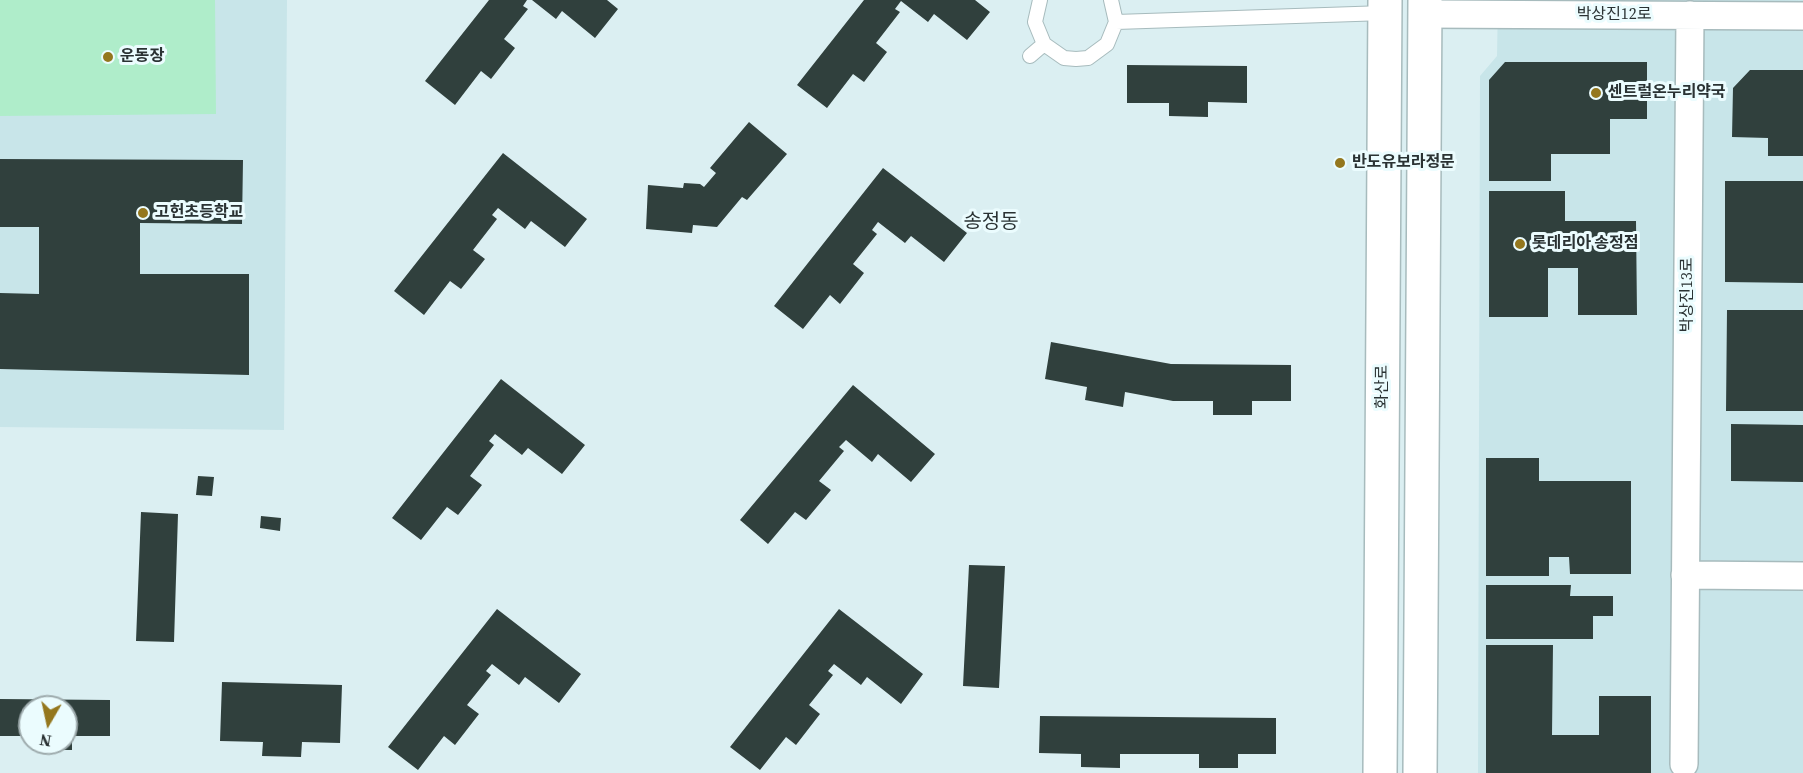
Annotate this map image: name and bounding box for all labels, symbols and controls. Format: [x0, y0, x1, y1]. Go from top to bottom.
street label: 박상진12로 [1577, 5, 1651, 25]
place label: 운동장 [120, 47, 164, 67]
marker: 운동장 [101, 50, 115, 64]
place label: 센트럴온누리약국 [1608, 83, 1726, 103]
marker: 센트럴온누리약국 [1589, 86, 1603, 100]
place label: 반도유보라정문 [1352, 153, 1455, 173]
marker: 반도유보라정문 [1333, 156, 1347, 170]
place label: 고헌초등학교 [155, 203, 243, 223]
marker: 고헌초등학교 [136, 206, 150, 220]
district label: 송정동 [963, 211, 1019, 235]
place label: 롯데리아 송정점 [1532, 234, 1638, 254]
marker: 롯데리아 송정점 [1513, 237, 1527, 251]
street label: 박상진13로 [1678, 258, 1698, 332]
street label: 화산로 [1373, 365, 1393, 409]
north arrow [18, 695, 78, 755]
text: N [38, 729, 53, 753]

